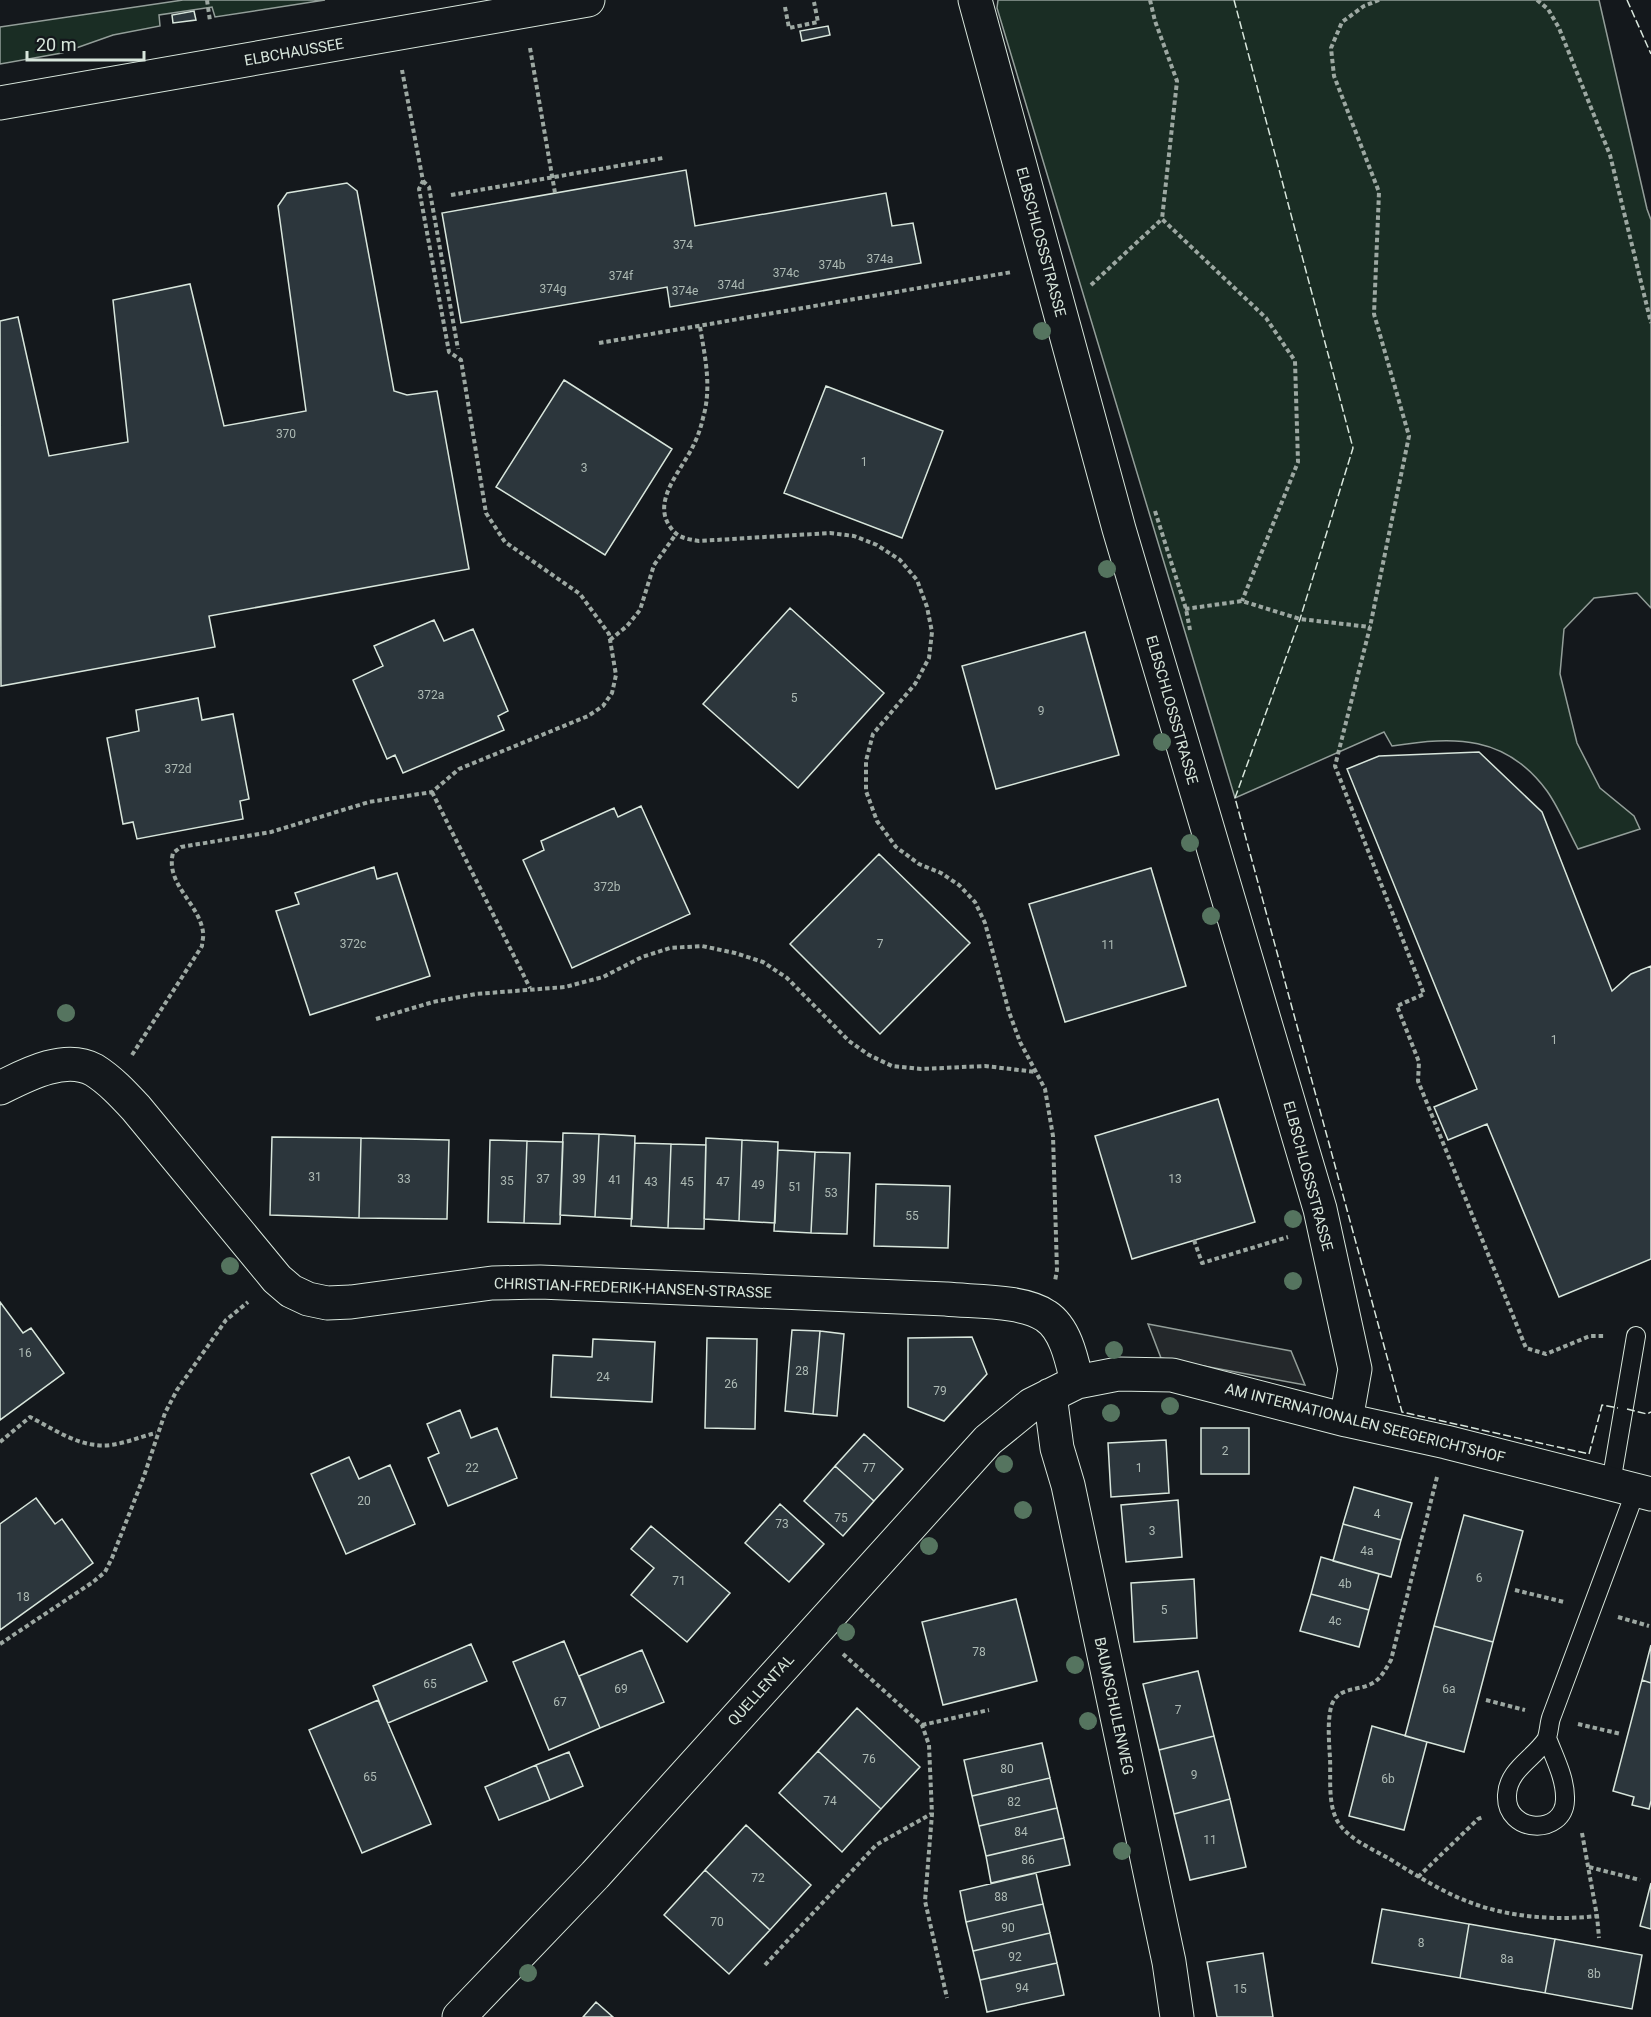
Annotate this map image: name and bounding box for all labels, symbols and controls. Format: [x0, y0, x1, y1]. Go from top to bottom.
scale bar [27, 24, 144, 62]
text: 20 m [36, 34, 76, 55]
street label: ELBCHAUSSEE [243, 34, 346, 70]
street label: ELBSCHLOSSSTRASSE [1012, 165, 1070, 319]
house number: 374 [673, 238, 693, 252]
house number: 374a [867, 252, 893, 266]
house number: 374b [819, 258, 846, 272]
house number: 374c [773, 266, 799, 280]
house number: 374f [609, 269, 634, 283]
house number: 374d [718, 278, 745, 292]
house number: 374g [540, 282, 566, 296]
house number: 374e [672, 284, 698, 298]
house number: 370 [276, 427, 296, 441]
house number: 1 [861, 455, 867, 469]
house number: 3 [581, 461, 587, 475]
street label: ELBSCHLOSSSTRASSE [1142, 633, 1202, 787]
house number: 372a [418, 688, 444, 702]
house number: 5 [791, 691, 798, 705]
house number: 9 [1038, 704, 1044, 718]
house number: 372d [165, 762, 192, 776]
house number: 372b [594, 880, 621, 894]
house number: 372c [340, 937, 366, 951]
house number: 7 [877, 937, 884, 951]
house number: 11 [1101, 938, 1115, 952]
house number: 1 [1551, 1033, 1557, 1047]
street label: ELBSCHLOSSSTRASSE [1279, 1099, 1337, 1253]
house number: 31 [308, 1170, 322, 1184]
house number: 33 [397, 1172, 411, 1186]
house number: 37 [536, 1172, 550, 1186]
house number: 39 [572, 1172, 586, 1186]
house number: 13 [1168, 1172, 1182, 1186]
house number: 41 [608, 1173, 622, 1187]
house number: 35 [500, 1174, 514, 1188]
house number: 43 [644, 1175, 658, 1189]
house number: 45 [680, 1175, 694, 1189]
house number: 47 [716, 1175, 730, 1189]
house number: 49 [751, 1178, 765, 1192]
house number: 51 [788, 1180, 802, 1194]
house number: 53 [824, 1186, 838, 1200]
house number: 55 [905, 1209, 919, 1223]
street label: CHRISTIAN-FREDERIK-HANSEN-STRASSE [494, 1274, 773, 1302]
house number: 16 [18, 1346, 32, 1360]
house number: 28 [795, 1364, 809, 1378]
house number: 24 [596, 1370, 610, 1384]
house number: 26 [724, 1377, 738, 1391]
street label: AM INTERNATIONALEN SEEGERICHTSHOF [1223, 1379, 1507, 1467]
house number: 79 [933, 1384, 947, 1398]
house number: 2 [1222, 1444, 1229, 1458]
house number: 22 [465, 1461, 479, 1475]
house number: 77 [862, 1461, 876, 1475]
house number: 1 [1136, 1461, 1142, 1475]
house number: 20 [357, 1494, 371, 1508]
house number: 4 [1374, 1507, 1381, 1521]
house number: 75 [834, 1511, 848, 1525]
house number: 73 [775, 1517, 789, 1531]
house number: 3 [1149, 1524, 1155, 1538]
house number: 4a [1360, 1544, 1374, 1558]
house number: 6 [1476, 1571, 1483, 1585]
house number: 71 [672, 1574, 686, 1588]
house number: 4b [1338, 1577, 1352, 1591]
house number: 18 [16, 1590, 30, 1604]
house number: 5 [1161, 1603, 1168, 1617]
house number: 4c [1328, 1614, 1342, 1628]
street label: BAUMSCHULENWEG [1091, 1636, 1137, 1776]
house number: 78 [972, 1645, 986, 1659]
street label: QUELLENTAL [724, 1651, 798, 1729]
house number: 65 [423, 1677, 437, 1691]
house number: 69 [614, 1682, 628, 1696]
house number: 6a [1442, 1682, 1456, 1696]
house number: 67 [553, 1695, 567, 1709]
house number: 7 [1175, 1703, 1182, 1717]
house number: 76 [862, 1752, 876, 1766]
house number: 80 [1000, 1762, 1014, 1776]
house number: 9 [1191, 1768, 1197, 1782]
house number: 65 [363, 1770, 377, 1784]
house number: 6b [1381, 1772, 1395, 1786]
house number: 74 [823, 1794, 837, 1808]
house number: 82 [1007, 1795, 1021, 1809]
house number: 84 [1014, 1825, 1028, 1839]
house number: 11 [1203, 1833, 1217, 1847]
house number: 86 [1021, 1853, 1035, 1867]
house number: 72 [751, 1871, 765, 1885]
house number: 88 [994, 1890, 1008, 1904]
house number: 70 [710, 1915, 724, 1929]
house number: 90 [1001, 1921, 1015, 1935]
house number: 8 [1418, 1936, 1425, 1950]
house number: 92 [1008, 1950, 1022, 1964]
house number: 8a [1500, 1952, 1514, 1966]
house number: 8b [1587, 1967, 1601, 1981]
house number: 94 [1015, 1981, 1029, 1995]
house number: 15 [1233, 1982, 1247, 1996]

